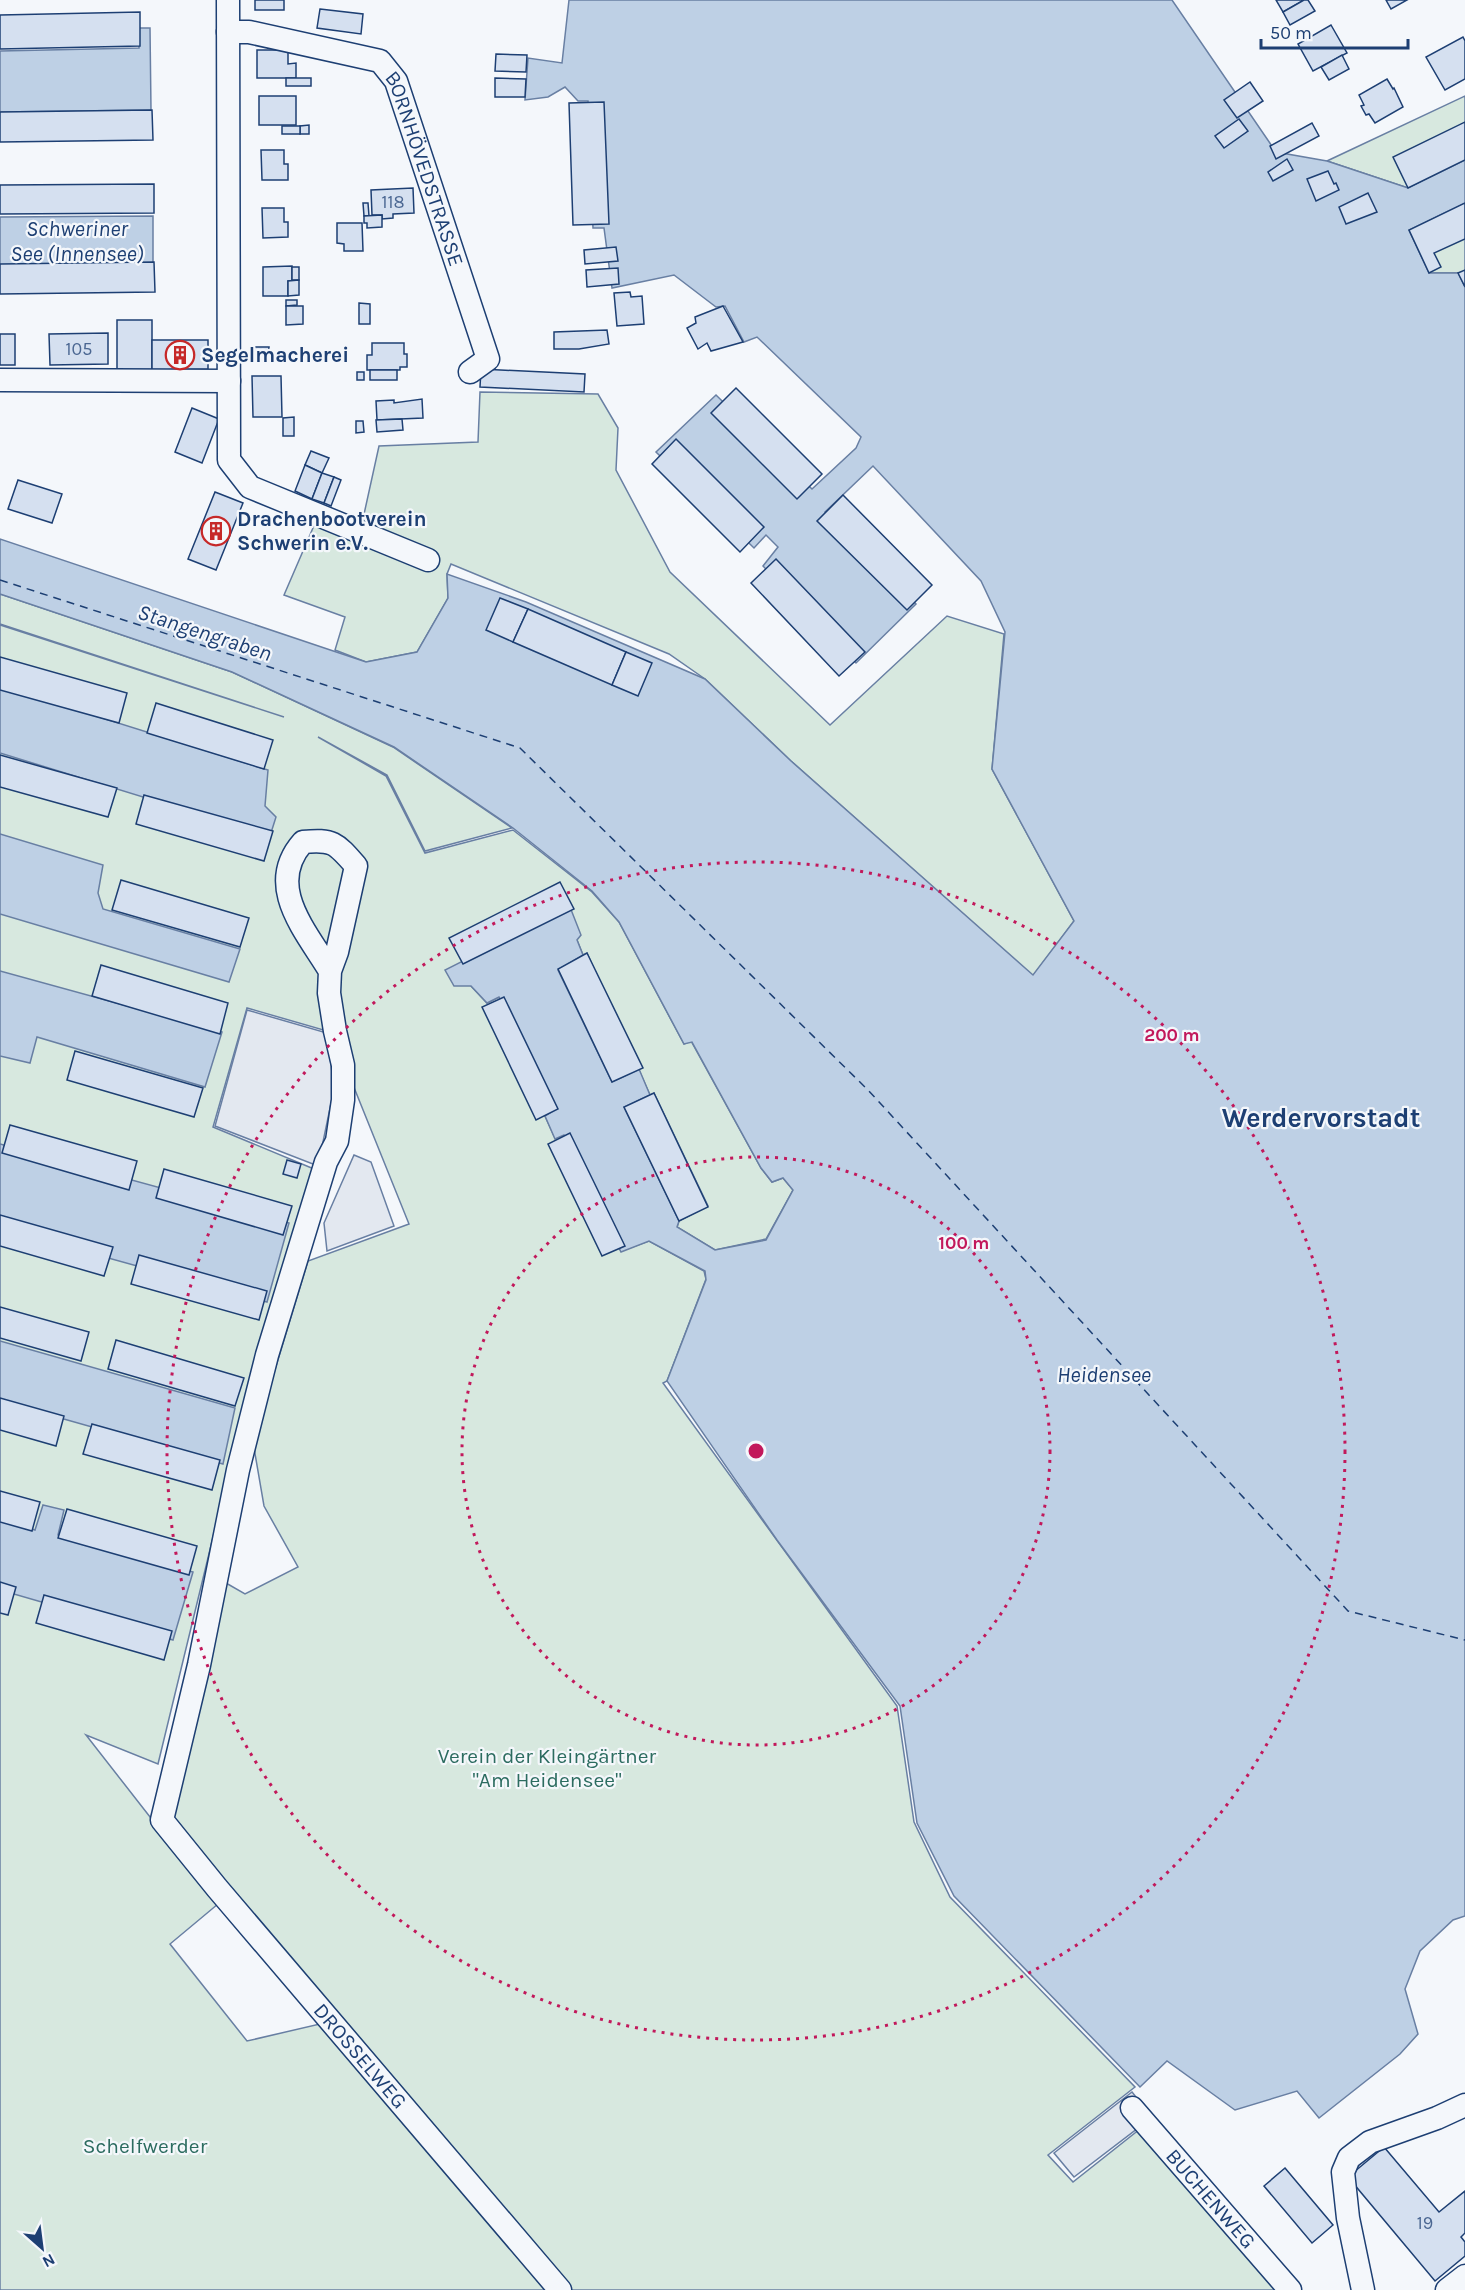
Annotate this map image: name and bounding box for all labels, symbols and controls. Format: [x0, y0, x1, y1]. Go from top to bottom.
scale bar [1261, 12, 1408, 50]
text: 50 m [1270, 22, 1312, 44]
street label: BORNHÖVEDSTRASSE [380, 66, 468, 269]
house number: 118 [382, 191, 404, 213]
water label: Schweriner See (Innensee) [10, 216, 144, 267]
house number: 105 [66, 338, 92, 360]
building icon: Segelmacherei [164, 339, 196, 371]
place label: Segelmacherei [201, 343, 349, 367]
place label: Drachenbootverein Schwerin e.V. [237, 507, 427, 555]
building icon: Drachenbootverein Schwerin e.V. [200, 515, 232, 547]
water label: Stangengraben [134, 599, 275, 667]
text: 200 m [1144, 1024, 1200, 1046]
district label: Werdervorstadt [1222, 1102, 1420, 1134]
text: 100 m [939, 1232, 989, 1254]
water label: Heidensee [1057, 1362, 1151, 1388]
centre of rings [746, 1441, 766, 1461]
park label: Verein der Kleingärtner "Am Heidensee" [438, 1744, 657, 1792]
street label: DROSSELWEG [309, 1998, 412, 2113]
park label: Schelfwerder [83, 2134, 208, 2158]
street label: BUCHENWEG [1161, 2144, 1260, 2253]
house number: 19 [1417, 2212, 1433, 2234]
north arrow [12, 2218, 72, 2278]
text: N [39, 2250, 58, 2272]

